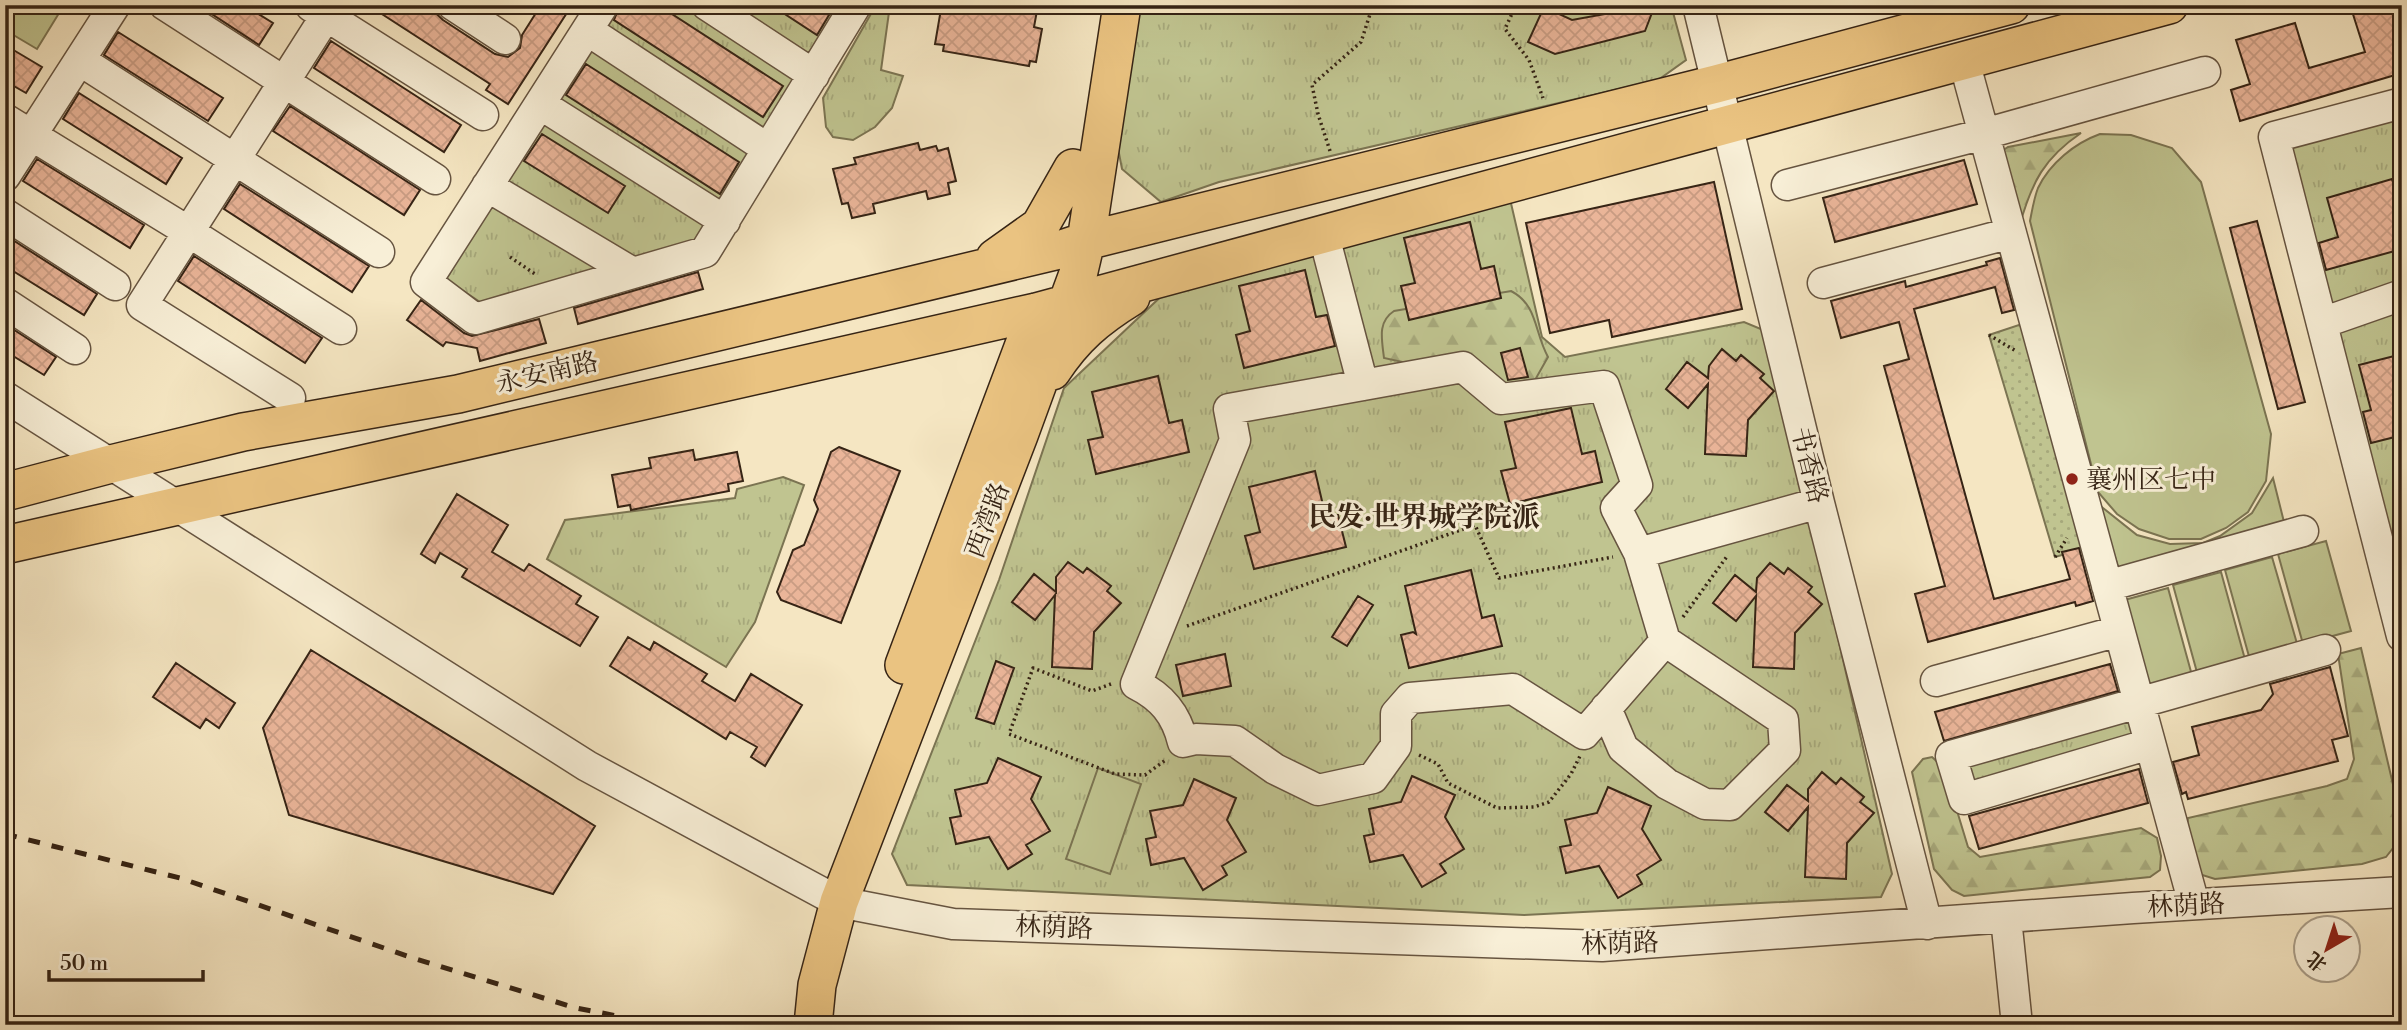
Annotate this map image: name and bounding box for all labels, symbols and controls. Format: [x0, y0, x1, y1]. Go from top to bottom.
street label: 永安南路 [493, 346, 601, 400]
street label: 书香路 [1784, 424, 1834, 507]
place label: 襄州区七中 [2086, 464, 2216, 496]
marker: 襄州区七中 [2064, 471, 2080, 487]
street label: 西湾路 [959, 478, 1017, 563]
district label: 民发·世界城学院派 [1308, 500, 1540, 535]
street label: 林荫路 [2146, 888, 2226, 924]
street label: 林荫路 [1014, 911, 1094, 945]
north arrow [2292, 914, 2362, 984]
street label: 林荫路 [1580, 927, 1660, 961]
scale bar [49, 939, 203, 983]
text: 北 [2302, 946, 2332, 977]
text: 50 m [60, 951, 108, 977]

